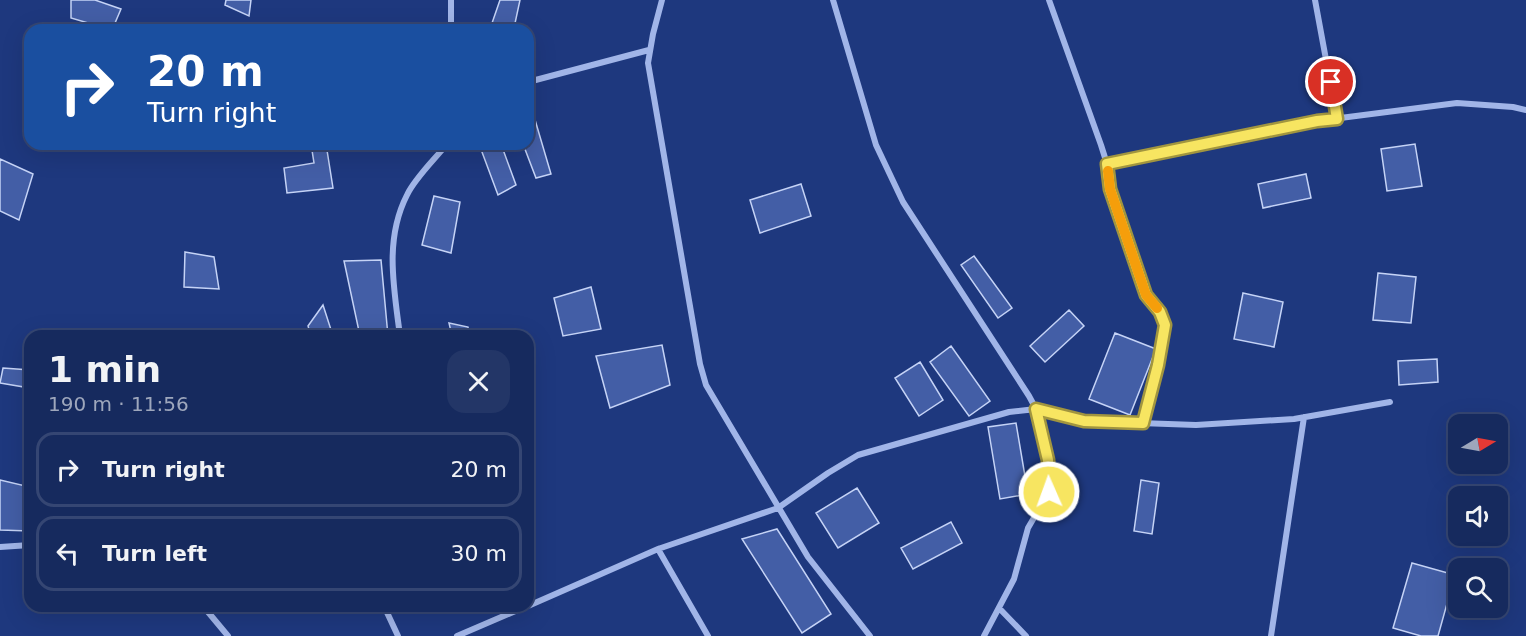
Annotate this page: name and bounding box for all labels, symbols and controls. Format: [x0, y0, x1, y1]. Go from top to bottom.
text: 20 m [147, 47, 264, 96]
icon: right [48, 48, 126, 126]
pin [1305, 56, 1356, 107]
icon: arrive [1314, 65, 1347, 98]
text: Turn right [147, 97, 276, 128]
text: 1 min [48, 349, 161, 390]
button: close [447, 350, 510, 413]
text: 190 m · 11:56 [48, 392, 189, 416]
north arrow [1448, 414, 1508, 474]
map controls [1448, 414, 1508, 618]
icon: right [51, 453, 84, 486]
text: Turn right [102, 457, 225, 482]
text: 20 m [451, 457, 507, 482]
position arrow [1017, 460, 1081, 524]
button: sound [1448, 486, 1508, 546]
icon: left [51, 537, 84, 570]
text: Turn left [102, 541, 207, 566]
text: 30 m [451, 541, 507, 566]
button: search [1448, 558, 1508, 618]

